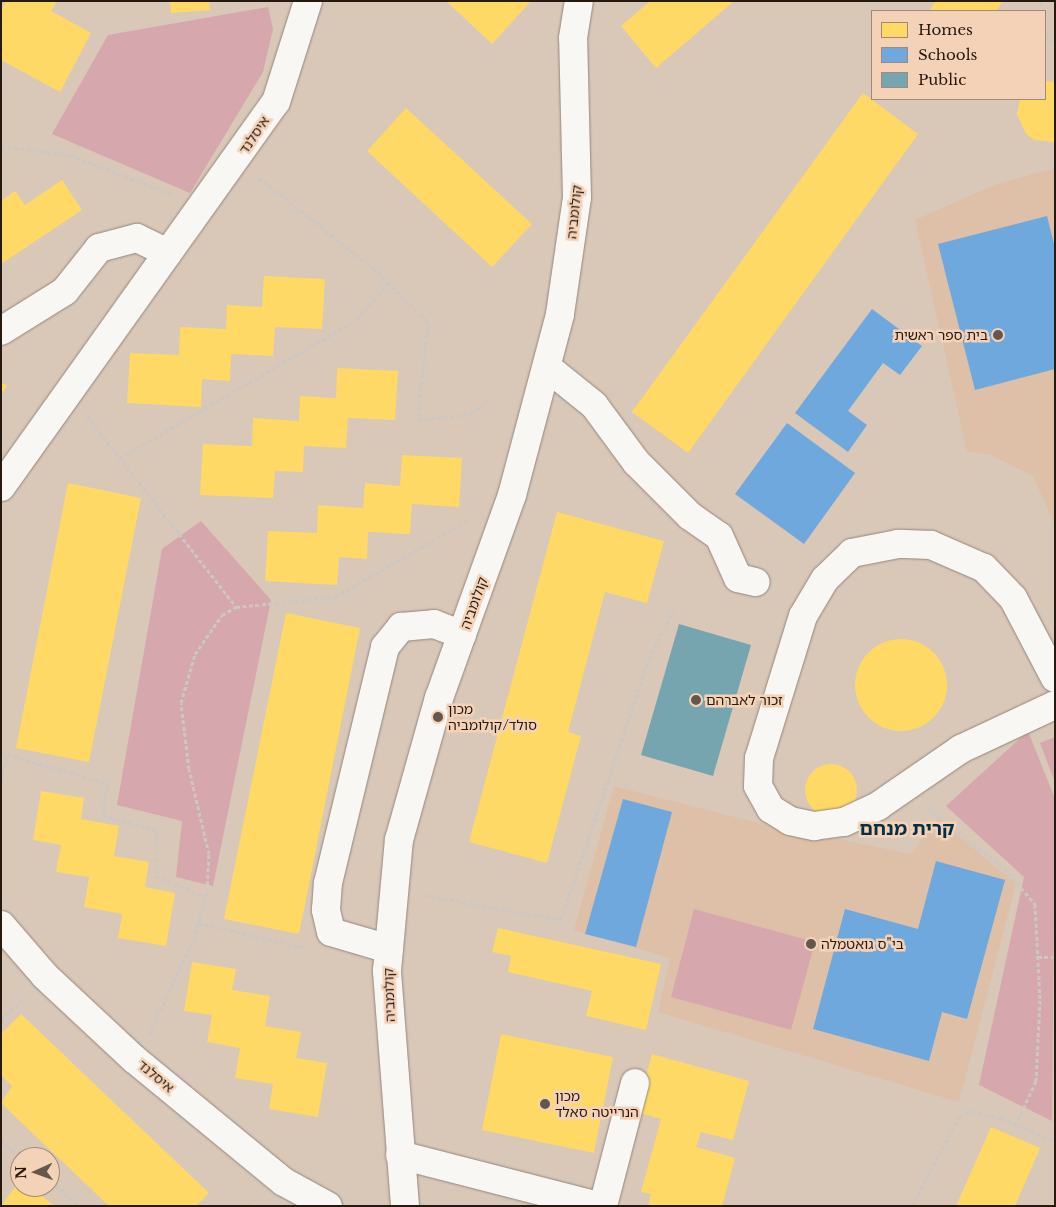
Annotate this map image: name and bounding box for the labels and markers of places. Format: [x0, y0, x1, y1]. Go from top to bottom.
place label: בית ספר ראשית [894, 327, 988, 343]
marker: בית ספר ראשית [992, 329, 1004, 341]
place label: זכור לאברהם [706, 692, 783, 708]
marker: זכור לאברהם [690, 694, 702, 706]
place label: מכון סולד/קולומביה [448, 701, 537, 734]
marker: מכון סולד/קולומביה [432, 711, 444, 723]
place label: בי"ס גואטמלה [821, 936, 904, 952]
marker: בי"ס גואטמלה [805, 938, 817, 950]
place label: מכון הנרייטה סאלד [555, 1088, 639, 1120]
marker: מכון הנרייטה סאלד [539, 1098, 551, 1110]

